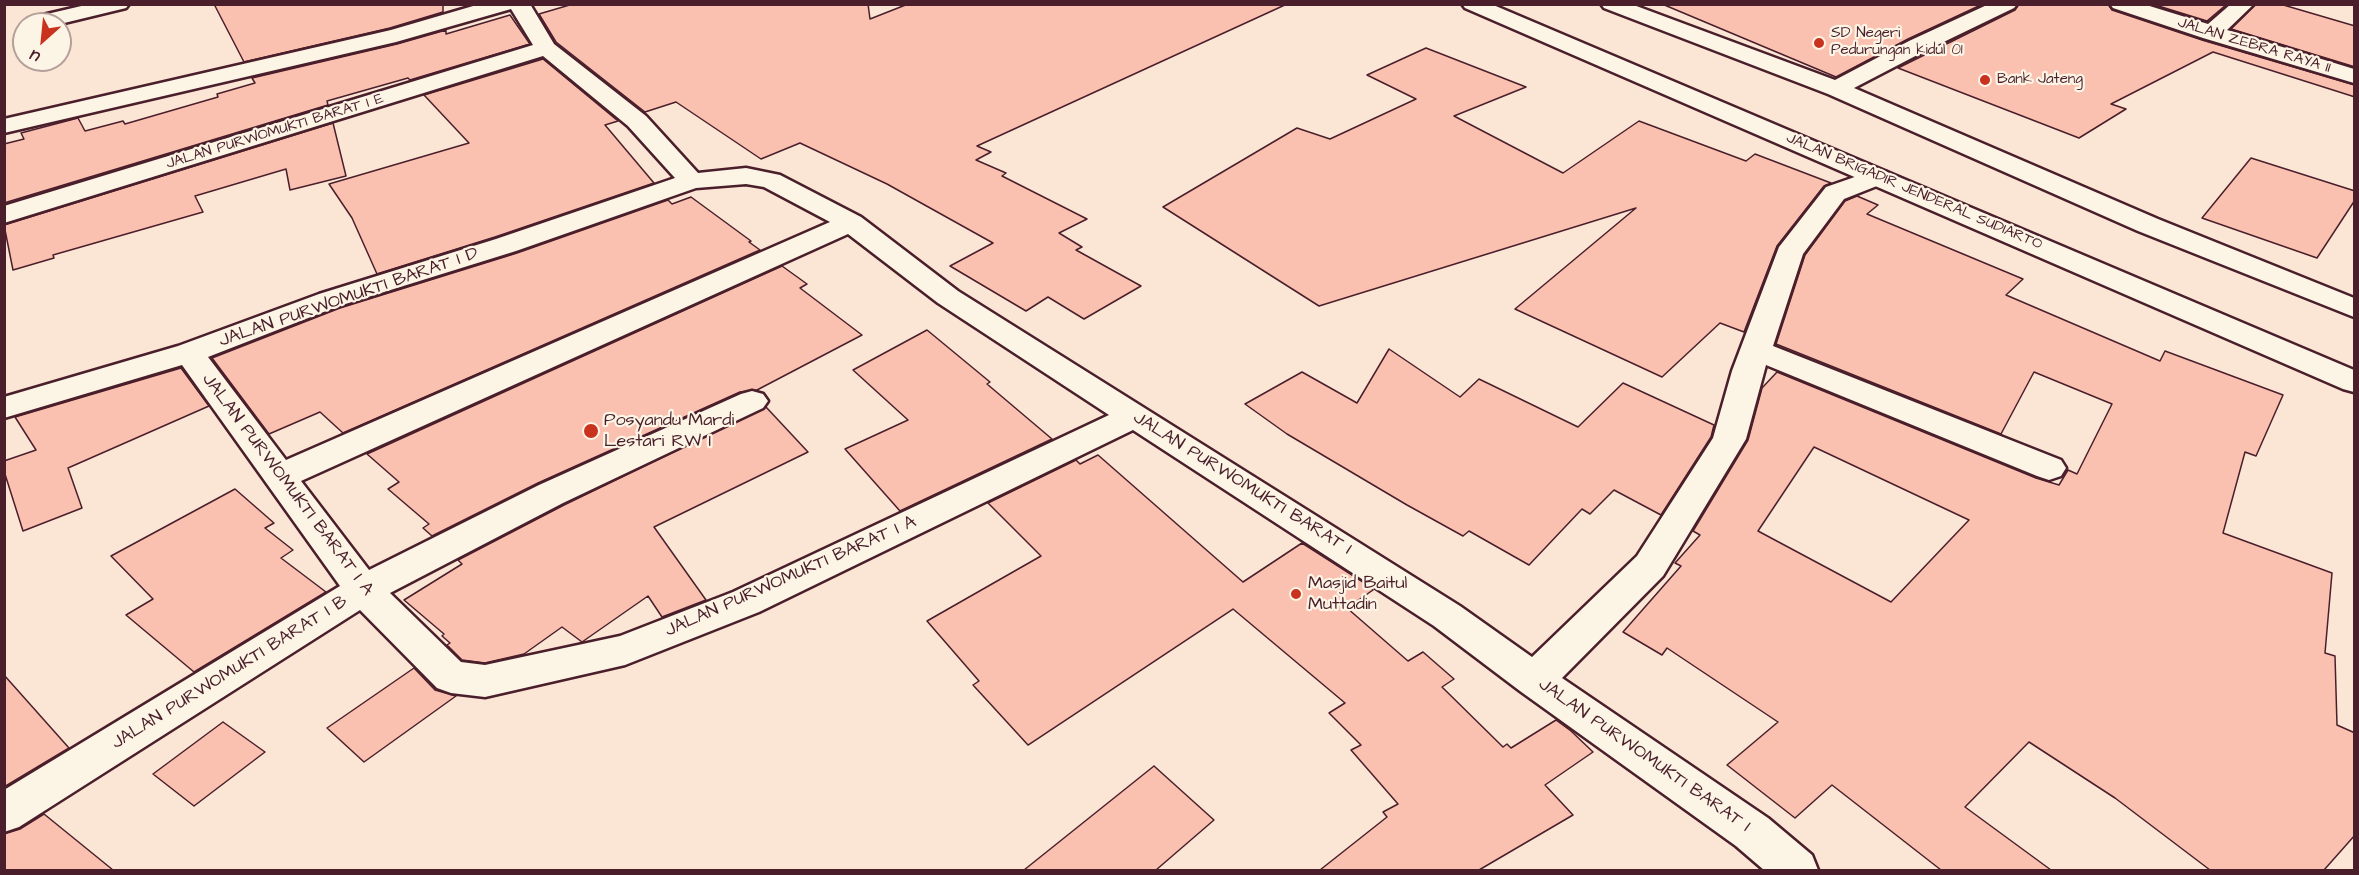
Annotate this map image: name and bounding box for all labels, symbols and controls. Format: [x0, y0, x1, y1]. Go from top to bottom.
north arrow [12, 12, 72, 72]
street label: JALAN ZEBRA RAYA II [2175, 14, 2333, 78]
place label: SD Negeri Pedurungan kidul 01 [1831, 25, 1963, 60]
marker: SD Negeri Pedurungan kidul 01 [1812, 36, 1826, 50]
text: U [26, 44, 44, 68]
place label: Bank Jateng [1997, 71, 2083, 89]
marker: Bank Jateng [1978, 73, 1992, 87]
street label: JALAN PURWOMUKTI BARAT I E [164, 90, 386, 174]
street label: JALAN BRIGADIR JENDERAL SUDIARTO [1783, 130, 2045, 254]
street label: JALAN PURWOMUKTI BARAT I D [217, 243, 481, 353]
street label: JALAN PURWOMUKTI BARAT I A [196, 370, 378, 600]
street label: JALAN PURWOMUKTI BARAT I [1129, 408, 1355, 560]
place label: Posyandu Mardi Lestari RW I [604, 410, 734, 452]
marker: Posyandu Mardi Lestari RW I [582, 422, 600, 440]
street label: JALAN PURWOMUKTI BARAT I A [662, 512, 920, 642]
place label: Masjid Baitul Muttadin [1308, 573, 1407, 616]
marker: Masjid Baitul Muttadin [1289, 587, 1303, 601]
street label: JALAN PURWOMUKTI BARAT I B [108, 591, 352, 755]
street label: JALAN PURWOMUKTI BARAT I [1534, 674, 1754, 838]

